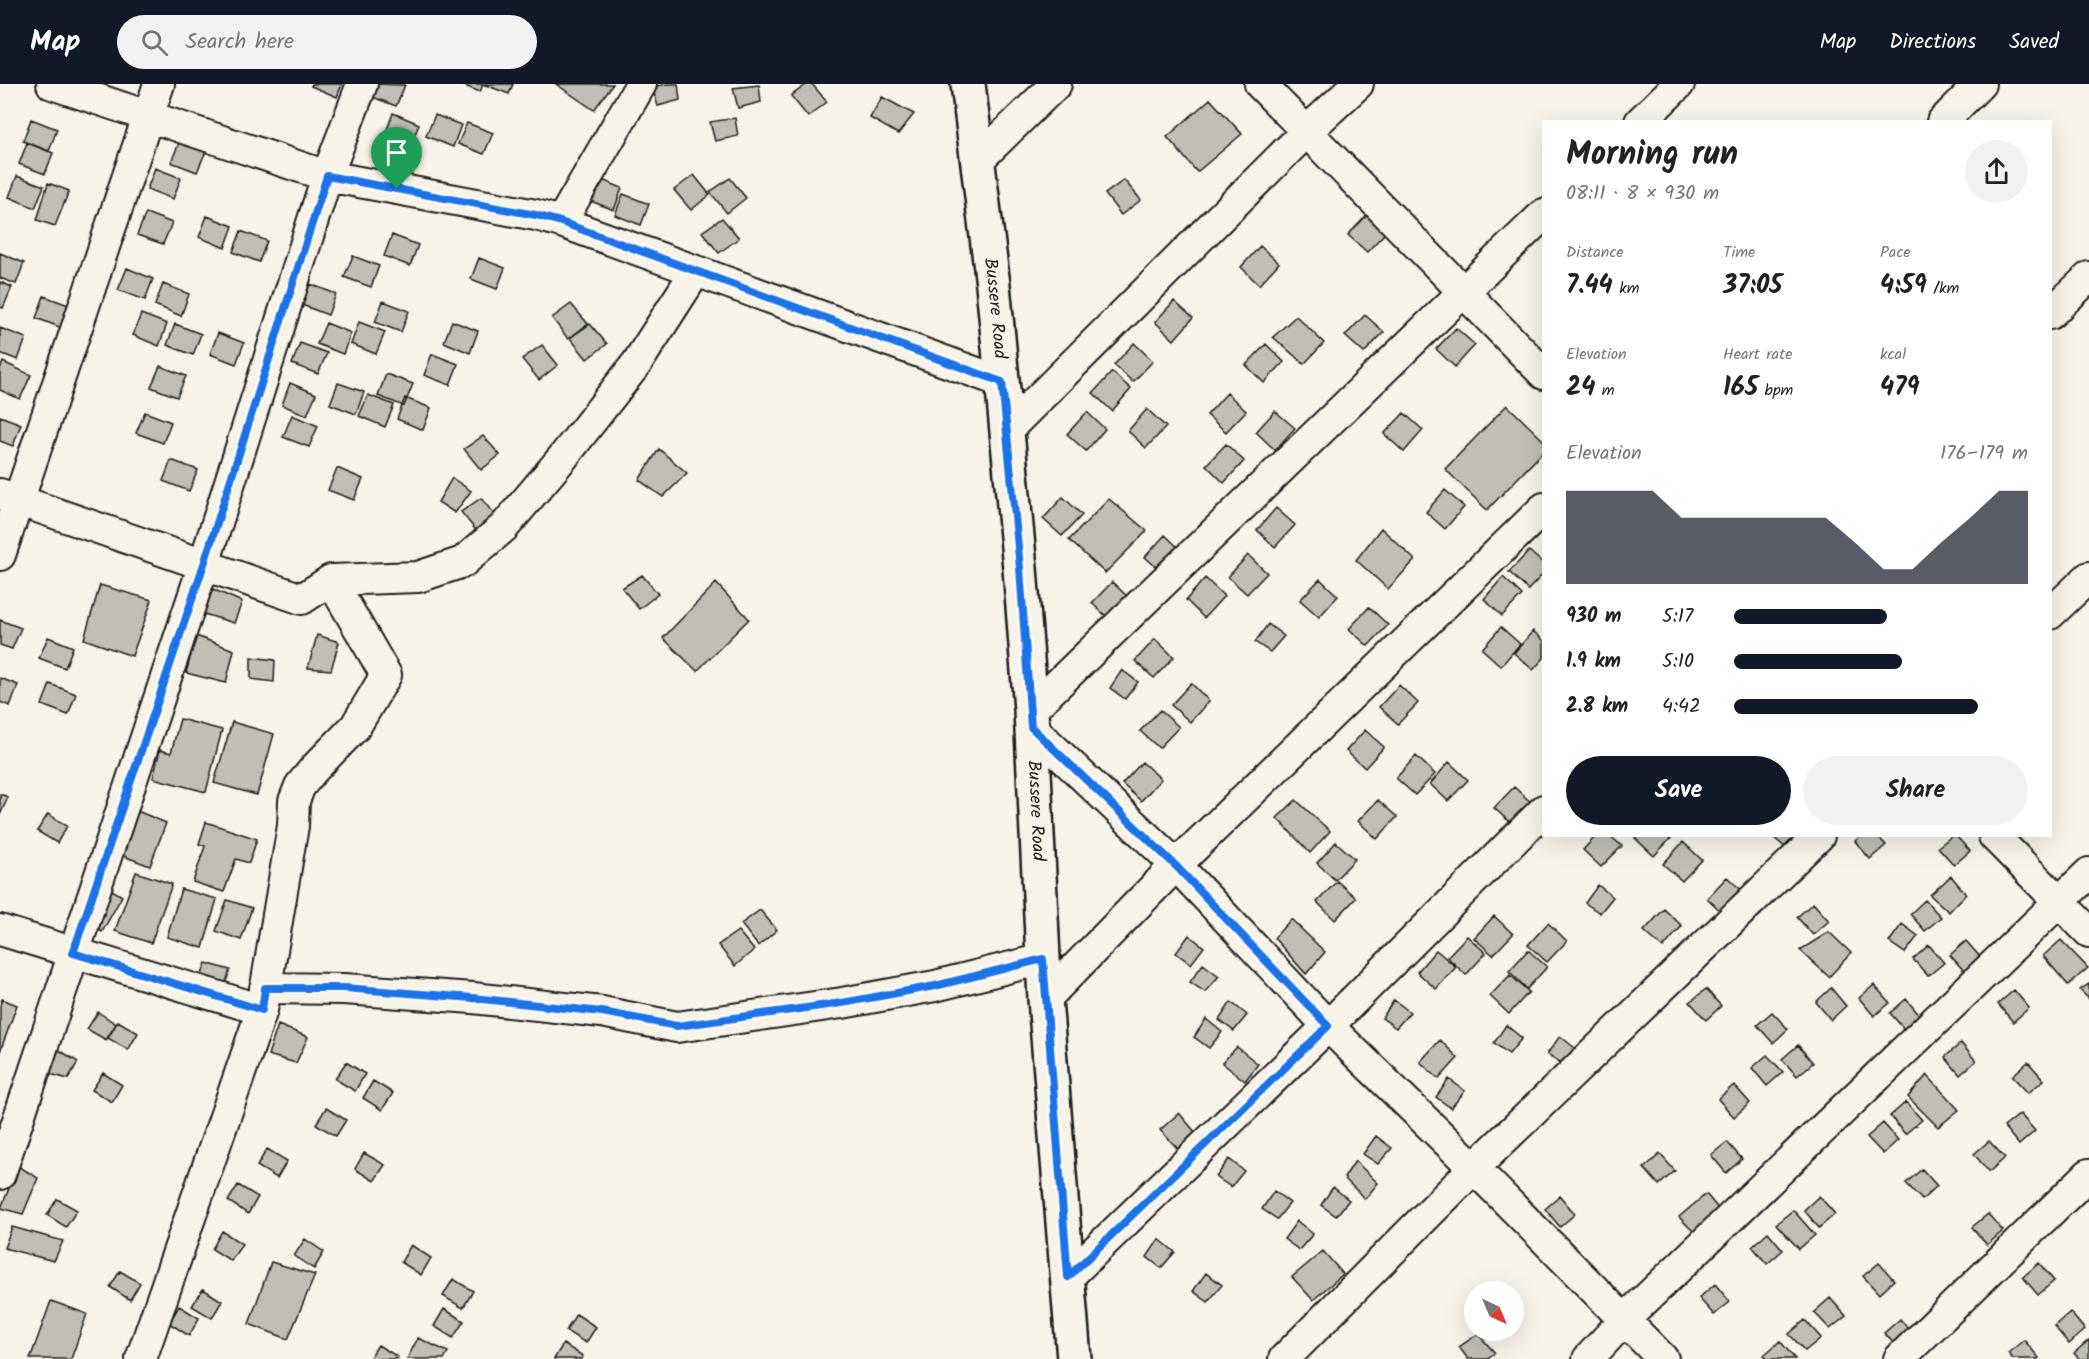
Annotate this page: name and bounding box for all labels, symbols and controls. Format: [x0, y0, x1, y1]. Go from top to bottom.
search box [117, 15, 537, 69]
text: Map [30, 20, 81, 65]
text: Search here [186, 25, 294, 60]
icon: search [138, 26, 171, 59]
text: Map [1820, 26, 1856, 59]
text: Directions [1889, 26, 1976, 59]
text: Saved [2009, 26, 2059, 59]
pin [371, 127, 422, 189]
text: Morning run [1566, 129, 1738, 182]
icon: arrive [380, 136, 413, 169]
button: share [1965, 140, 2028, 203]
text: 08:11 · 8 × 930 m [1566, 178, 1719, 210]
text: Distance [1566, 240, 1624, 265]
text: Time [1723, 240, 1755, 265]
text: Pace [1880, 240, 1911, 265]
street label: Bussere Road [975, 256, 1015, 361]
text: 7.44 [1566, 265, 1613, 307]
text: 37:05 [1723, 265, 1782, 307]
text: 4:59 [1880, 265, 1927, 307]
text: km [1613, 276, 1639, 301]
text: /km [1927, 276, 1959, 301]
text: Elevation [1566, 342, 1627, 367]
text: Heart rate [1723, 342, 1793, 367]
text: kcal [1880, 342, 1906, 367]
text: 24 [1566, 367, 1595, 409]
text: 165 [1723, 367, 1758, 409]
text: 479 [1880, 367, 1920, 409]
text: m [1595, 378, 1614, 403]
text: bpm [1758, 378, 1793, 403]
text: Elevation [1566, 438, 1642, 470]
text: 176–179 m [1940, 438, 2028, 470]
text: 930 m [1566, 601, 1621, 633]
text: 5:17 [1662, 601, 1693, 633]
text: 1.9 km [1566, 646, 1621, 678]
text: 5:10 [1662, 646, 1694, 678]
text: 2.8 km [1566, 691, 1628, 723]
text: 4:42 [1662, 691, 1701, 723]
button: Save [1566, 756, 1791, 825]
button: Share [1803, 756, 2028, 825]
street label: Bussere Road [1019, 759, 1053, 863]
north arrow [1464, 1281, 1524, 1341]
map controls [1464, 1281, 1524, 1341]

